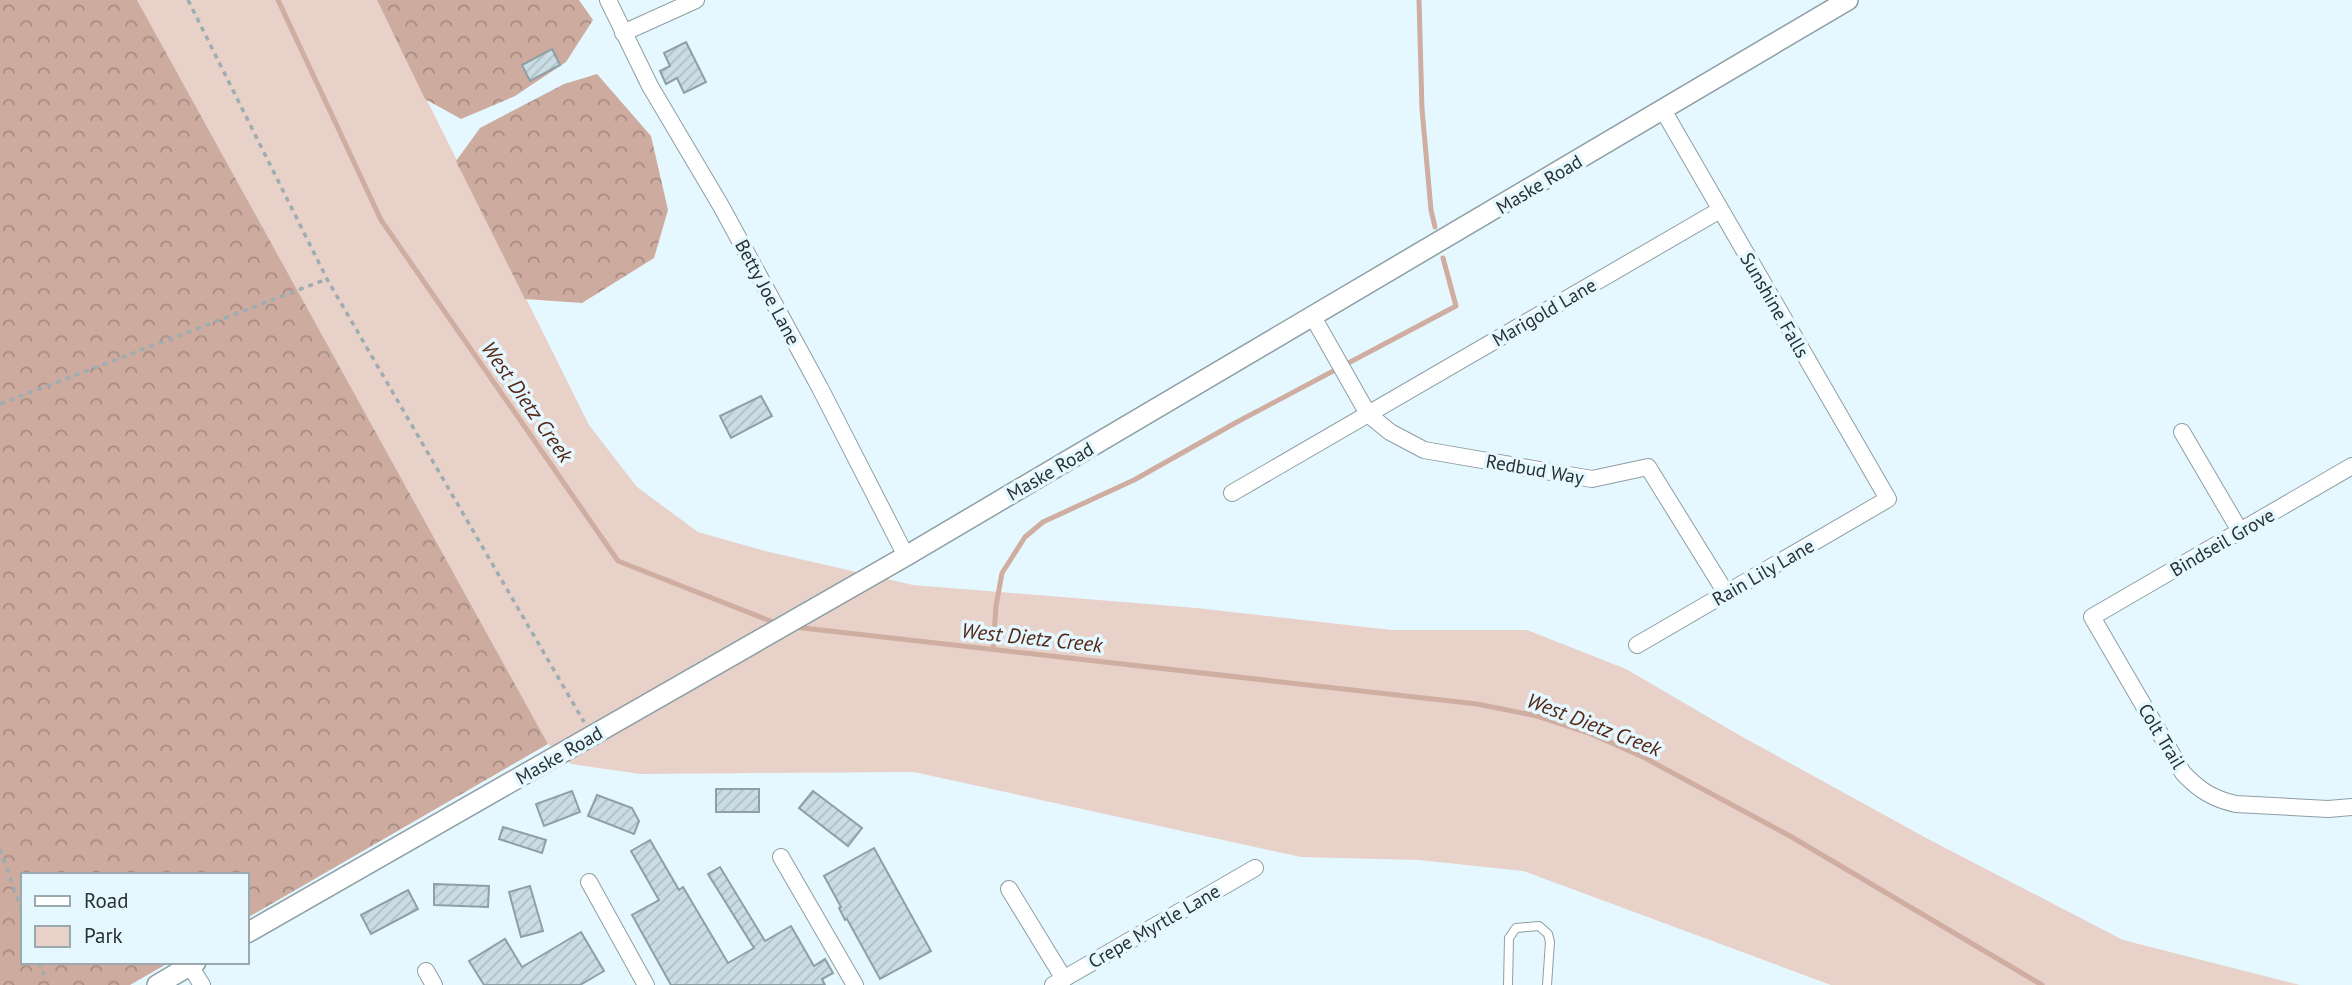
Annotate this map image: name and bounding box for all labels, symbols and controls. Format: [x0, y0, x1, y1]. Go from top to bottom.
street label: Maske Road [1492, 149, 1586, 219]
street label: Betty Joe Lane [730, 235, 806, 349]
street label: Sunshine Falls [1735, 248, 1815, 362]
street label: Marigold Lane [1488, 273, 1600, 351]
water label: West Dietz Creek [476, 336, 580, 469]
street label: Maske Road [1002, 437, 1098, 505]
street label: Redbud Way [1484, 449, 1586, 489]
street label: Bindseil Grove [2165, 502, 2279, 582]
street label: Rain Lily Lane [1708, 533, 1818, 611]
water label: West Dietz Creek [960, 617, 1105, 659]
water label: West Dietz Creek [1523, 687, 1667, 763]
street label: Colt Trail [2133, 699, 2191, 773]
street label: Maske Road [511, 721, 607, 789]
legend [21, 873, 248, 964]
street label: Crepe Myrtle Lane [1084, 879, 1224, 973]
text: Road [84, 887, 128, 914]
text: Park [84, 922, 123, 949]

